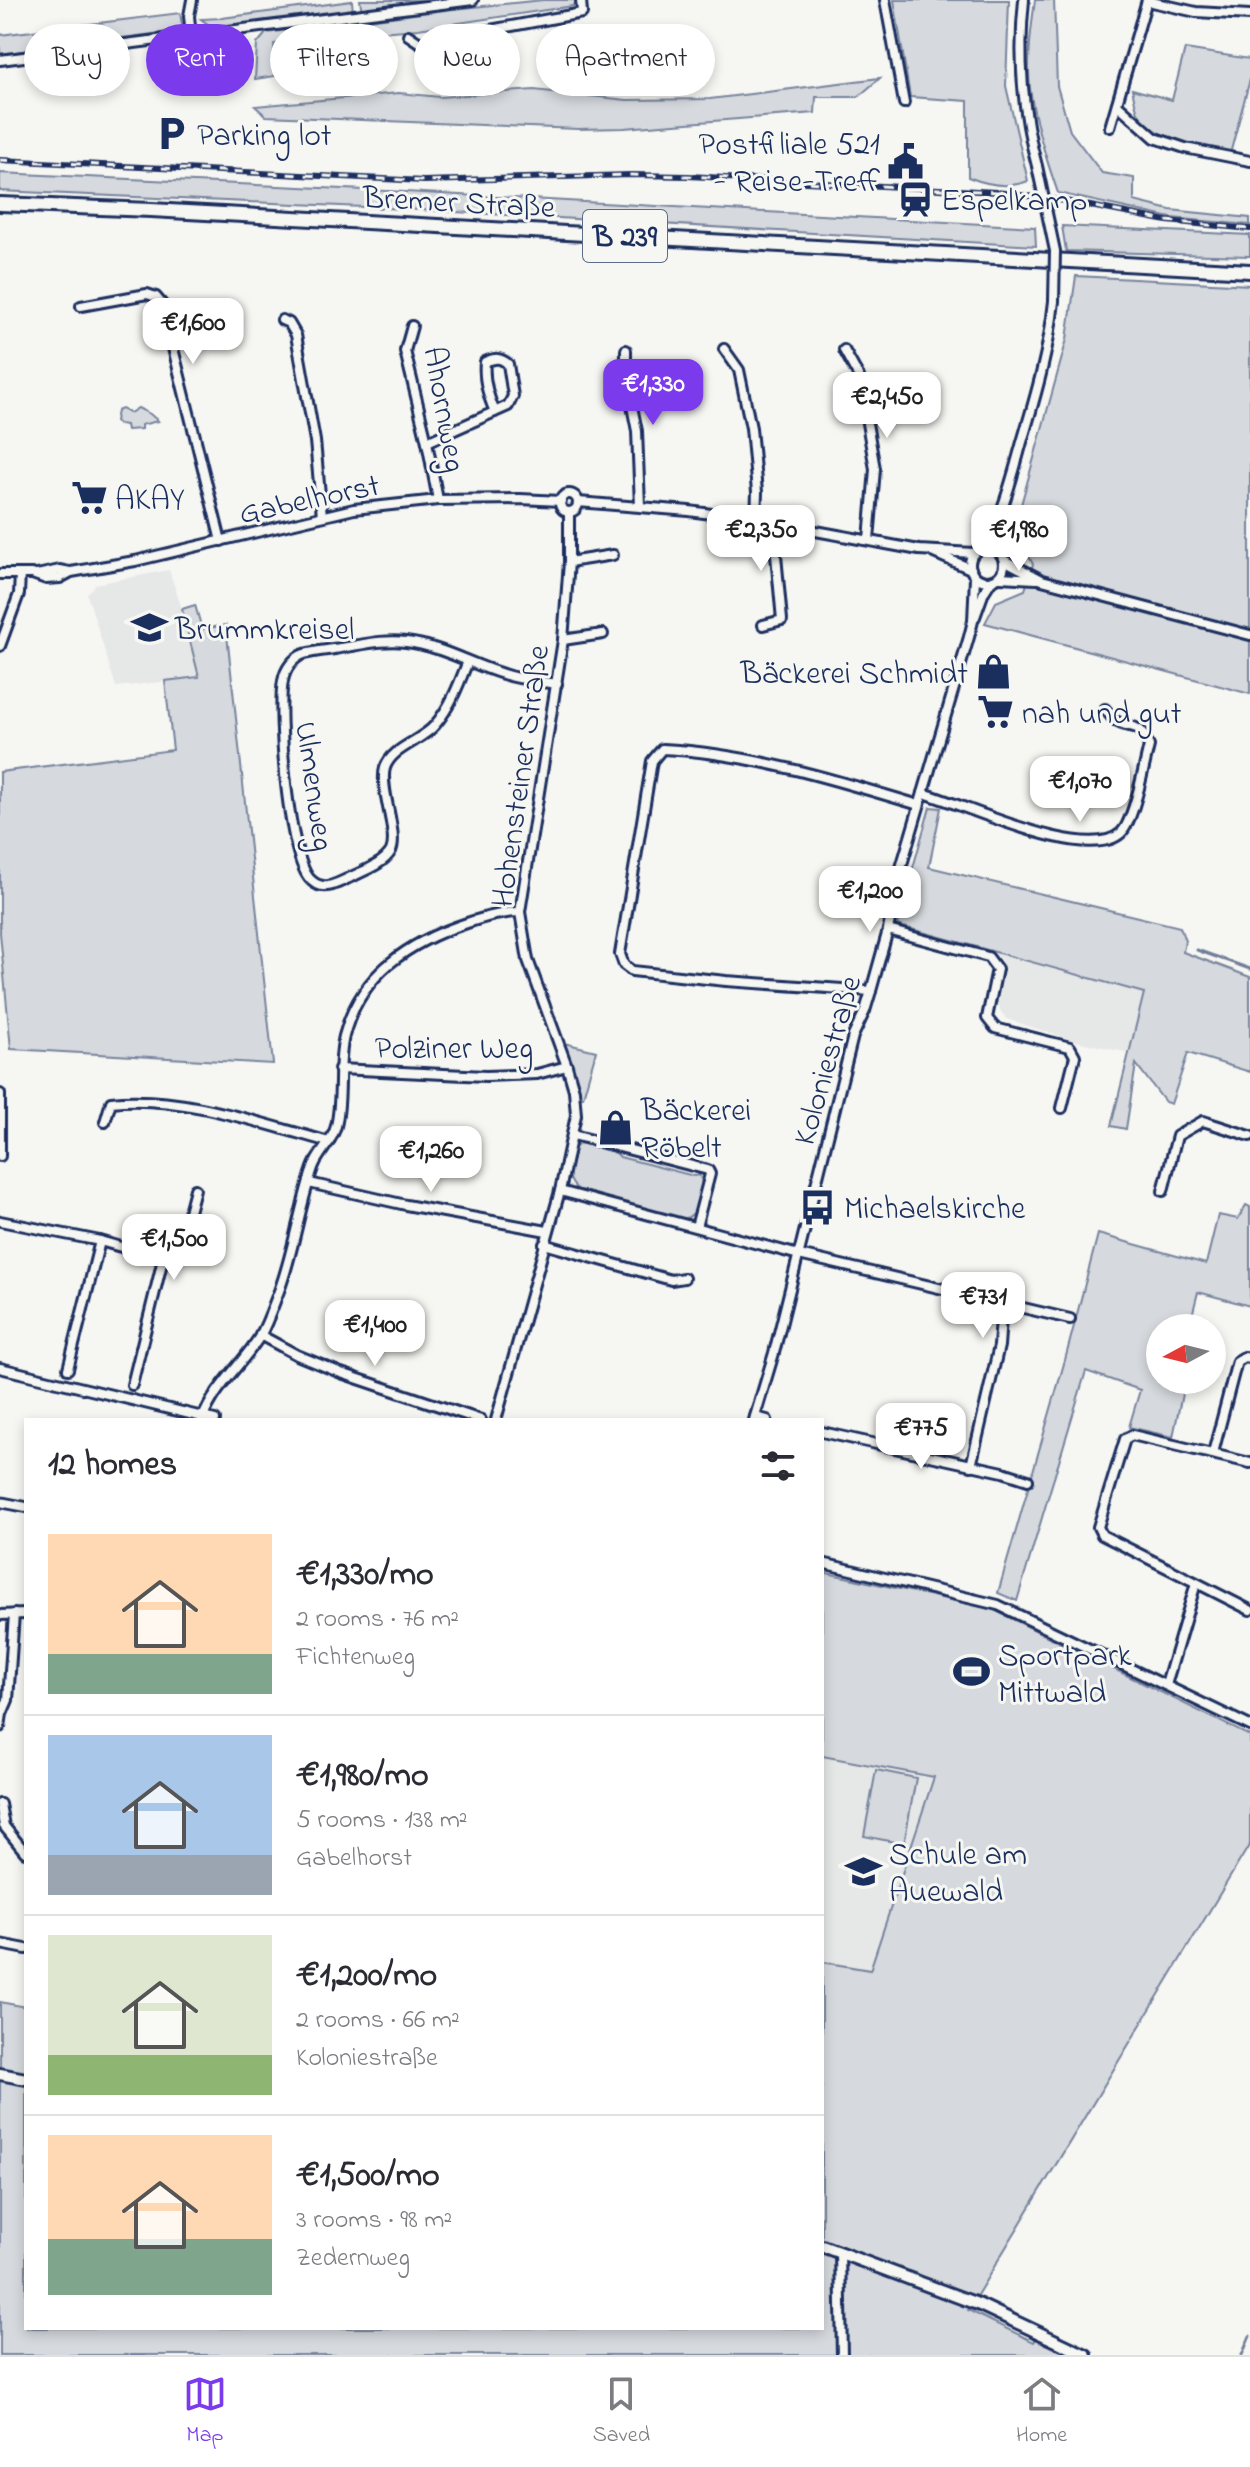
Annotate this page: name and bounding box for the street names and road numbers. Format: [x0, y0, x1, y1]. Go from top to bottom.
street label: Bremer Straße [360, 176, 557, 233]
road number: B 239 [583, 210, 667, 262]
street label: Ahornweg [408, 343, 477, 476]
street label: Gabelhorst [235, 464, 385, 539]
street label: Hohensteiner Straße [481, 642, 564, 911]
street label: Ulmenweg [280, 719, 345, 854]
street label: Koloniestraße [783, 970, 876, 1151]
street label: Polziner Weg [375, 1027, 533, 1074]

